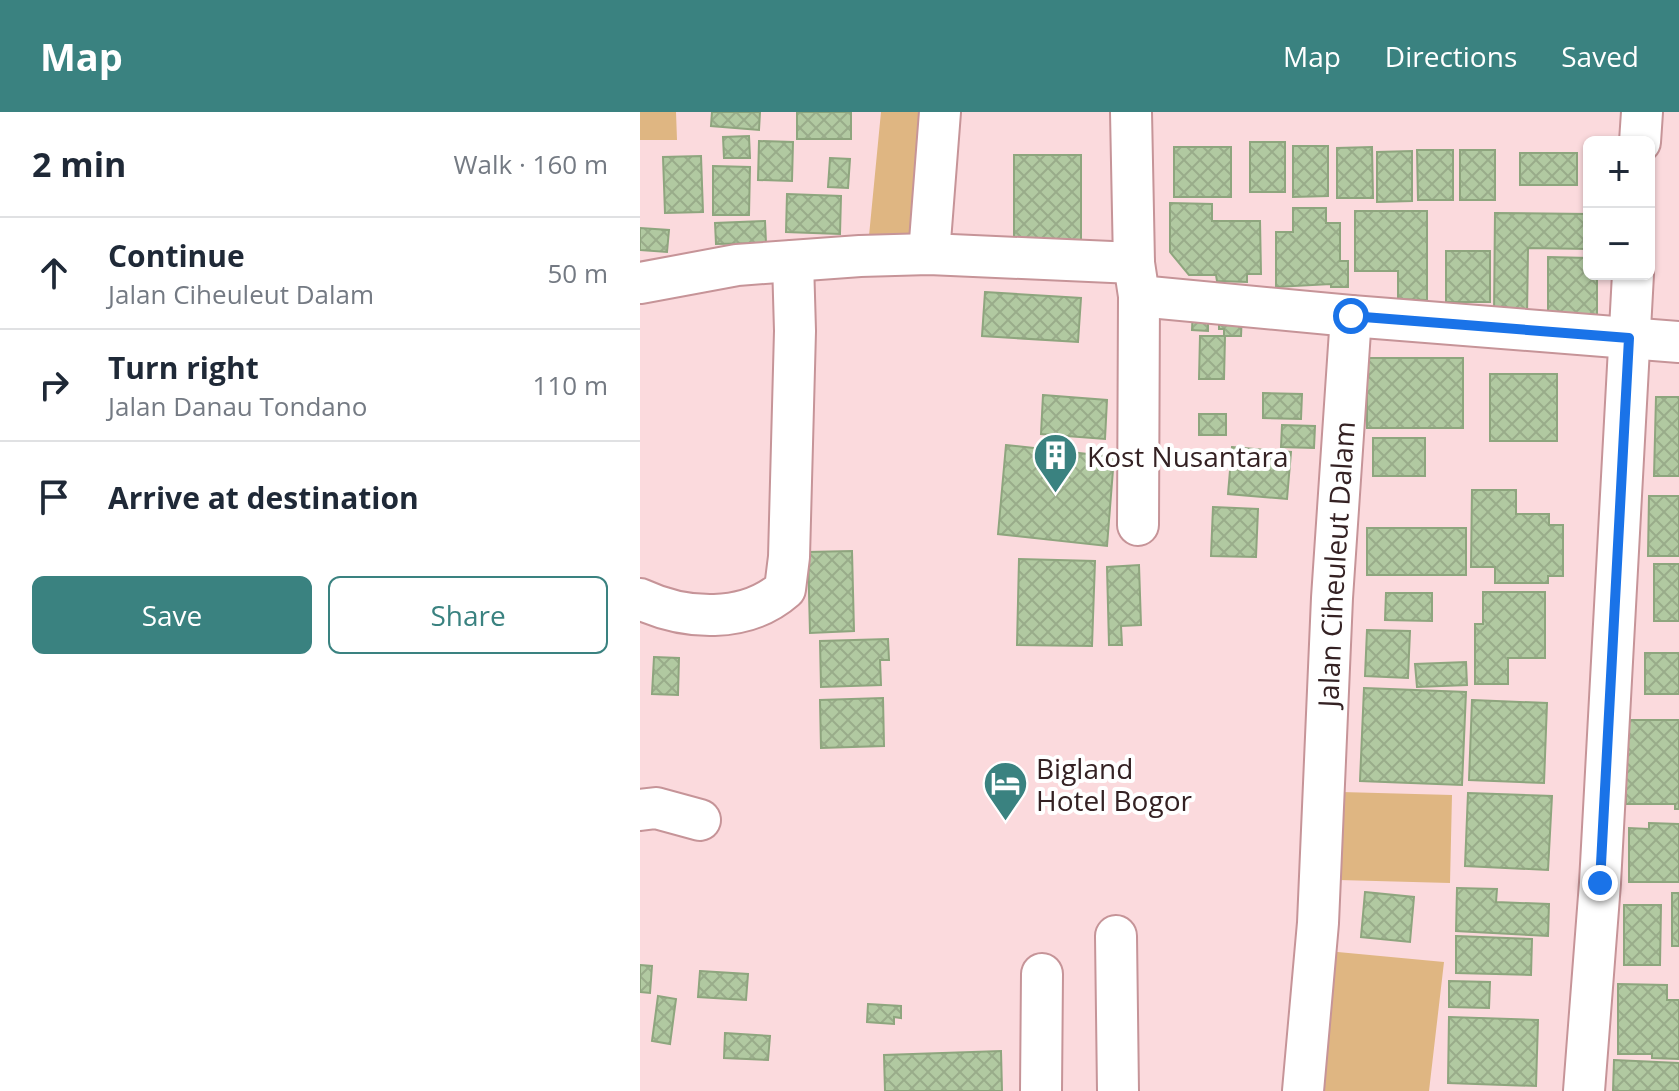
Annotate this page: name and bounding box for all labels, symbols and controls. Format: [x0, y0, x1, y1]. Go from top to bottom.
text: Map [40, 30, 123, 82]
text: Map [1283, 37, 1341, 75]
text: Directions [1385, 37, 1517, 75]
text: Saved [1561, 37, 1639, 75]
map controls [1583, 136, 1655, 280]
button: + [1583, 136, 1655, 208]
text: 2 min [32, 141, 126, 187]
text: Walk · 160 m [454, 146, 608, 182]
button: − [1583, 208, 1655, 280]
text: Continue [108, 235, 245, 276]
icon: ahead [32, 251, 76, 295]
text: 50 m [547, 255, 608, 291]
text: Jalan Ciheuleut Dalam [108, 276, 374, 312]
route start [1333, 298, 1369, 334]
text: Turn right [108, 347, 259, 388]
icon: right [32, 363, 76, 407]
text: 110 m [533, 367, 608, 403]
text: Jalan Danau Tondano [108, 388, 367, 424]
street label: Jalan Ciheuleut Dalam [1308, 420, 1363, 711]
building icon: Kost Nusantara [1032, 432, 1080, 495]
place label: Kost Nusantara [1087, 437, 1288, 475]
icon: arrive [32, 475, 76, 519]
text: Arrive at destination [108, 477, 419, 518]
button: Save [32, 576, 312, 654]
button: Share [328, 576, 608, 654]
place label: Bigland Hotel Bogor [1036, 749, 1193, 819]
hotel icon: Bigland Hotel Bogor [981, 760, 1029, 823]
route end [1582, 865, 1618, 901]

